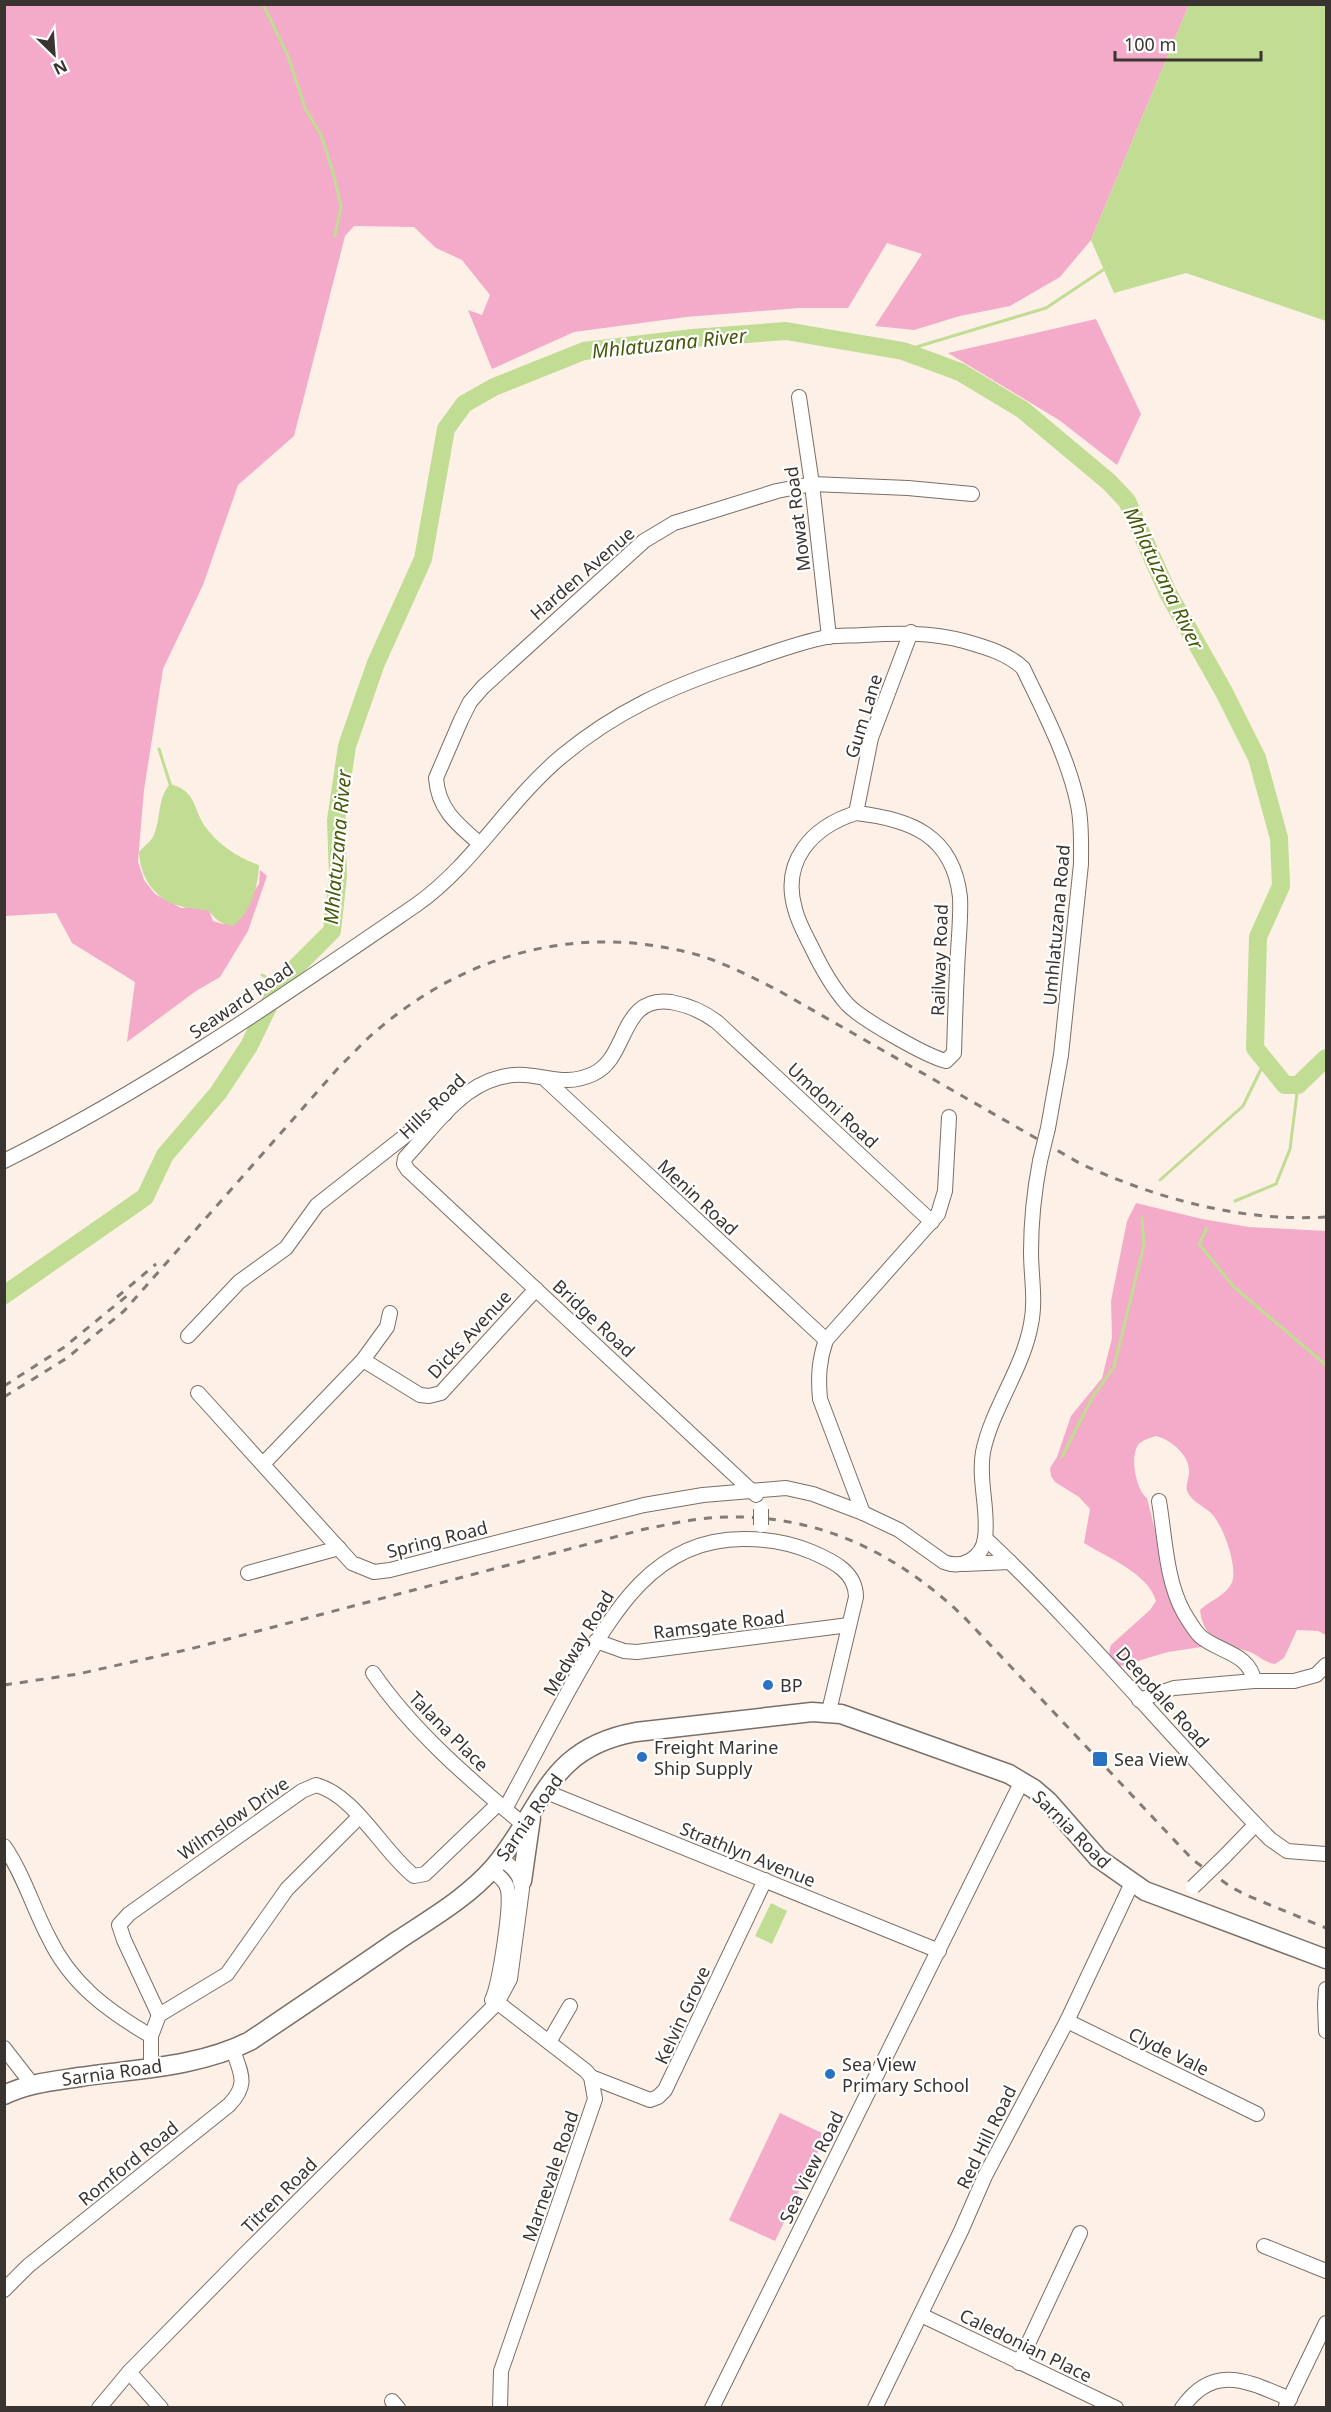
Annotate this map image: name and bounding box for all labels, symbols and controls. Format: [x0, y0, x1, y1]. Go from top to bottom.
north arrow [24, 24, 84, 84]
scale bar [1115, 24, 1260, 62]
text: 100 m [1124, 32, 1176, 56]
text: N [50, 55, 71, 80]
water label: Mhlatuzana River [590, 321, 749, 365]
street label: Mowat Road [779, 465, 815, 573]
water label: Mhlatuzana River [1118, 502, 1211, 655]
street label: Harden Avenue [525, 521, 639, 625]
street label: Gum Lane [839, 671, 887, 761]
water label: Mhlatuzana River [317, 767, 357, 926]
street label: Umhlatuzana Road [1037, 844, 1075, 1006]
street label: Railway Road [925, 904, 953, 1016]
street label: Seaward Road [184, 956, 298, 1044]
street label: Umdoni Road [783, 1057, 883, 1153]
street label: Hills Road [394, 1068, 470, 1144]
street label: Menin Road [653, 1154, 743, 1240]
street label: Bridge Road [548, 1274, 640, 1362]
street label: Dicks Avenue [422, 1285, 516, 1383]
street label: Spring Road [384, 1515, 490, 1563]
street label: Medway Road [537, 1586, 619, 1700]
street label: Ramsgate Road [652, 1604, 786, 1644]
street label: Deepdale Road [1111, 1641, 1215, 1753]
place label: BP [780, 1673, 803, 1697]
marker: BP [761, 1678, 775, 1692]
street label: Talana Place [404, 1686, 494, 1776]
place label: Freight Marine Ship Supply [654, 1735, 778, 1780]
place label: Sea View [1114, 1747, 1188, 1771]
marker: Freight Marine Ship Supply [635, 1750, 649, 1764]
marker: Sea View [1091, 1750, 1109, 1768]
street label: Sarnia Road [490, 1769, 568, 1865]
street label: Wilmslow Drive [173, 1771, 293, 1865]
street label: Sarnia Road [1028, 1785, 1116, 1873]
street label: Strathlyn Avenue [677, 1816, 819, 1892]
street label: Kelvin Grove [649, 1962, 715, 2068]
street label: Clyde Vale [1125, 2021, 1213, 2081]
place label: Sea View Primary School [842, 2052, 969, 2097]
street label: Sarnia Road [60, 2053, 164, 2091]
marker: Sea View Primary School [823, 2067, 837, 2081]
street label: Red Hill Road [951, 2081, 1021, 2193]
street label: Marnevale Road [516, 2107, 584, 2245]
street label: Sea View Road [773, 2107, 849, 2227]
street label: Romford Road [73, 2115, 183, 2211]
street label: Titren Road [236, 2152, 322, 2238]
street label: Caledonian Place [956, 2303, 1096, 2387]

